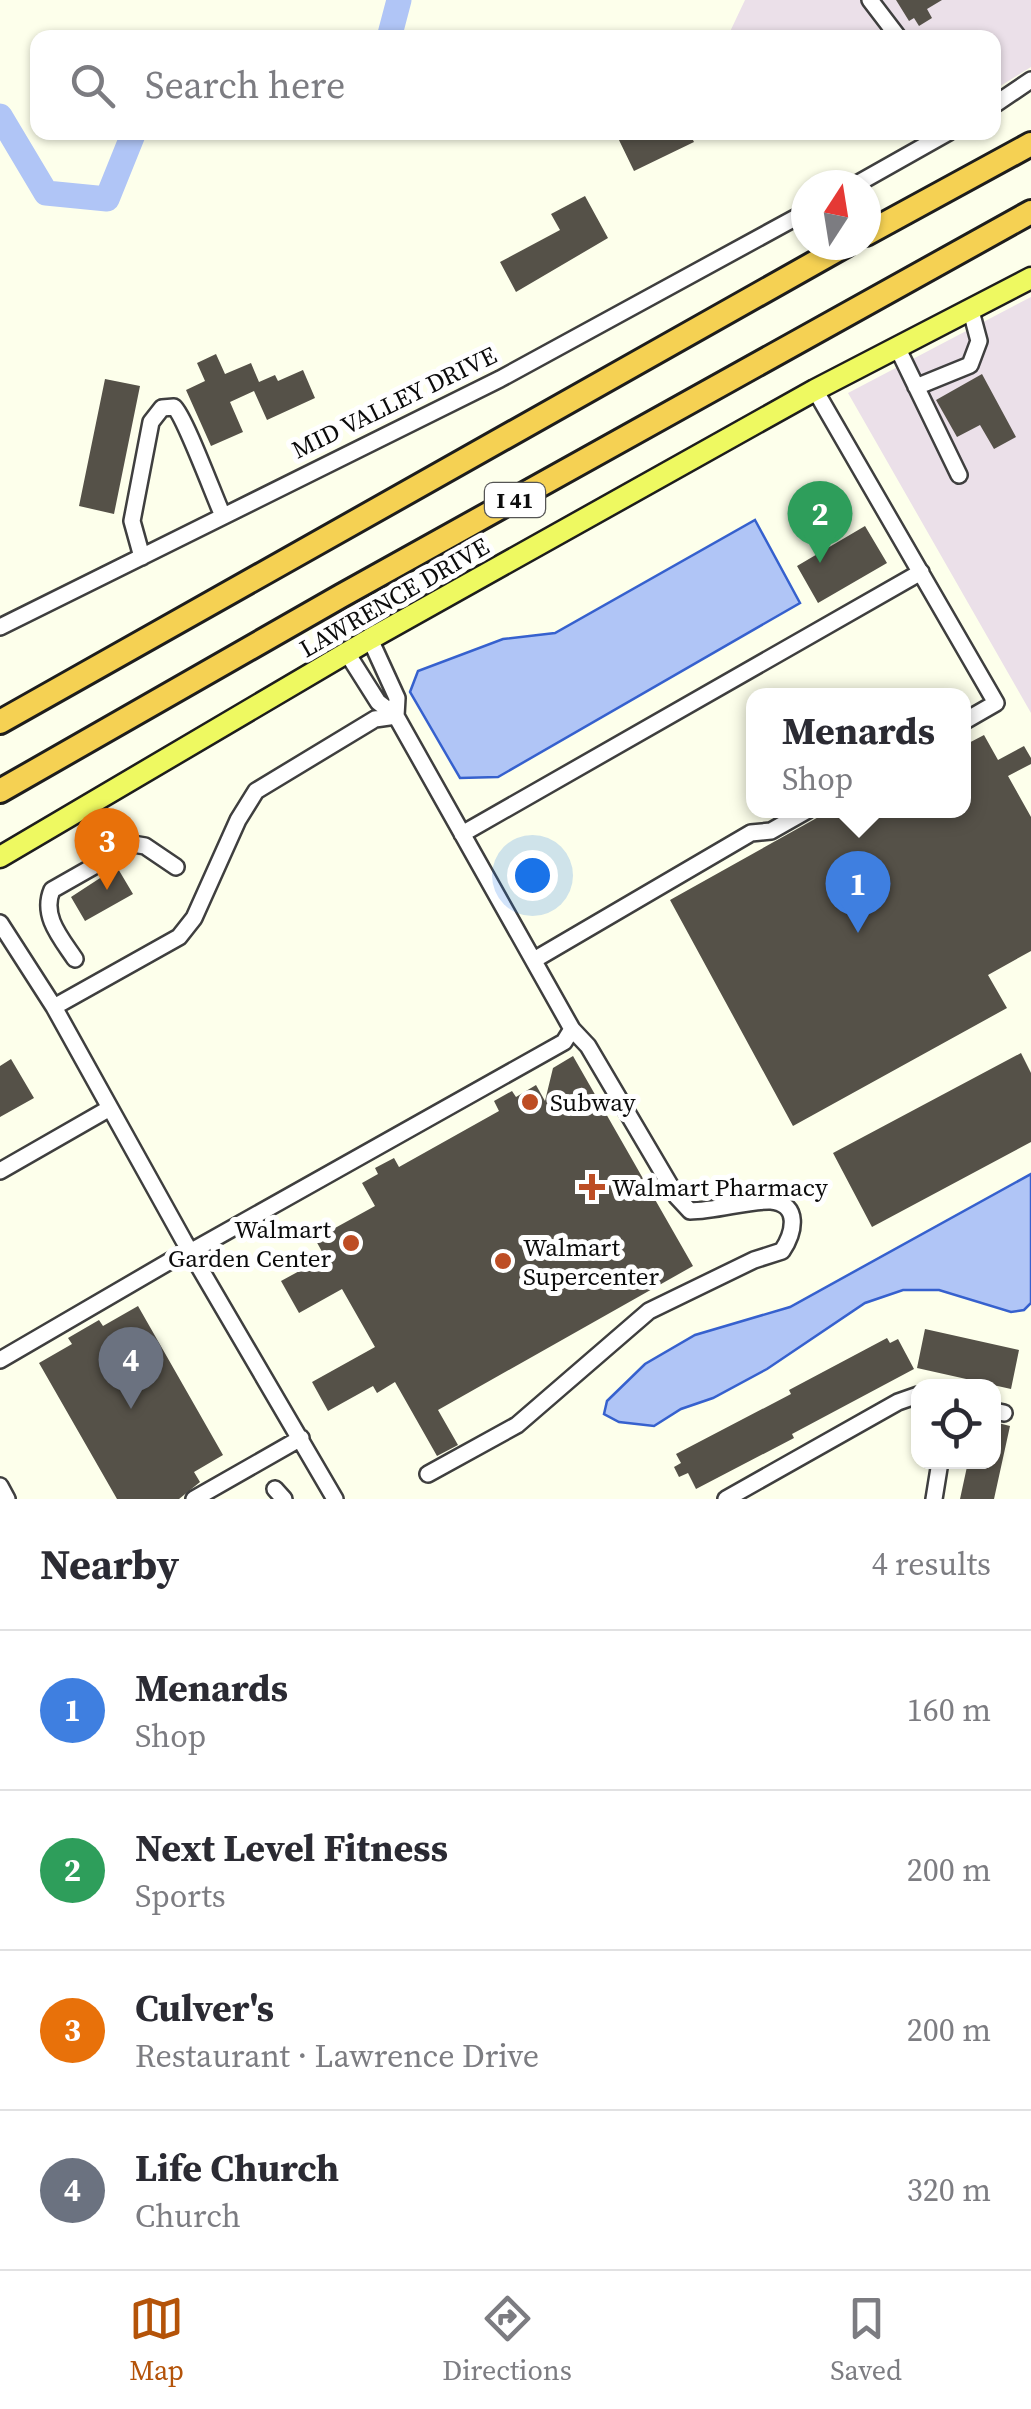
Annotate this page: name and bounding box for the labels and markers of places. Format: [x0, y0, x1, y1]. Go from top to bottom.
pin: 2 [788, 480, 852, 563]
pin: 3 [74, 808, 140, 890]
pin: 1 [826, 850, 890, 933]
place label: Subway [550, 1085, 636, 1119]
marker: Subway [519, 1091, 541, 1113]
place label: Walmart Pharmacy [612, 1170, 828, 1204]
marker: Walmart Pharmacy [581, 1176, 603, 1198]
place label: Walmart Garden Center [168, 1212, 332, 1275]
place label: Walmart Supercenter [523, 1230, 659, 1293]
marker: Walmart Garden Center [340, 1232, 362, 1254]
marker: Walmart Supercenter [492, 1250, 514, 1272]
pin: 4 [98, 1326, 164, 1409]

